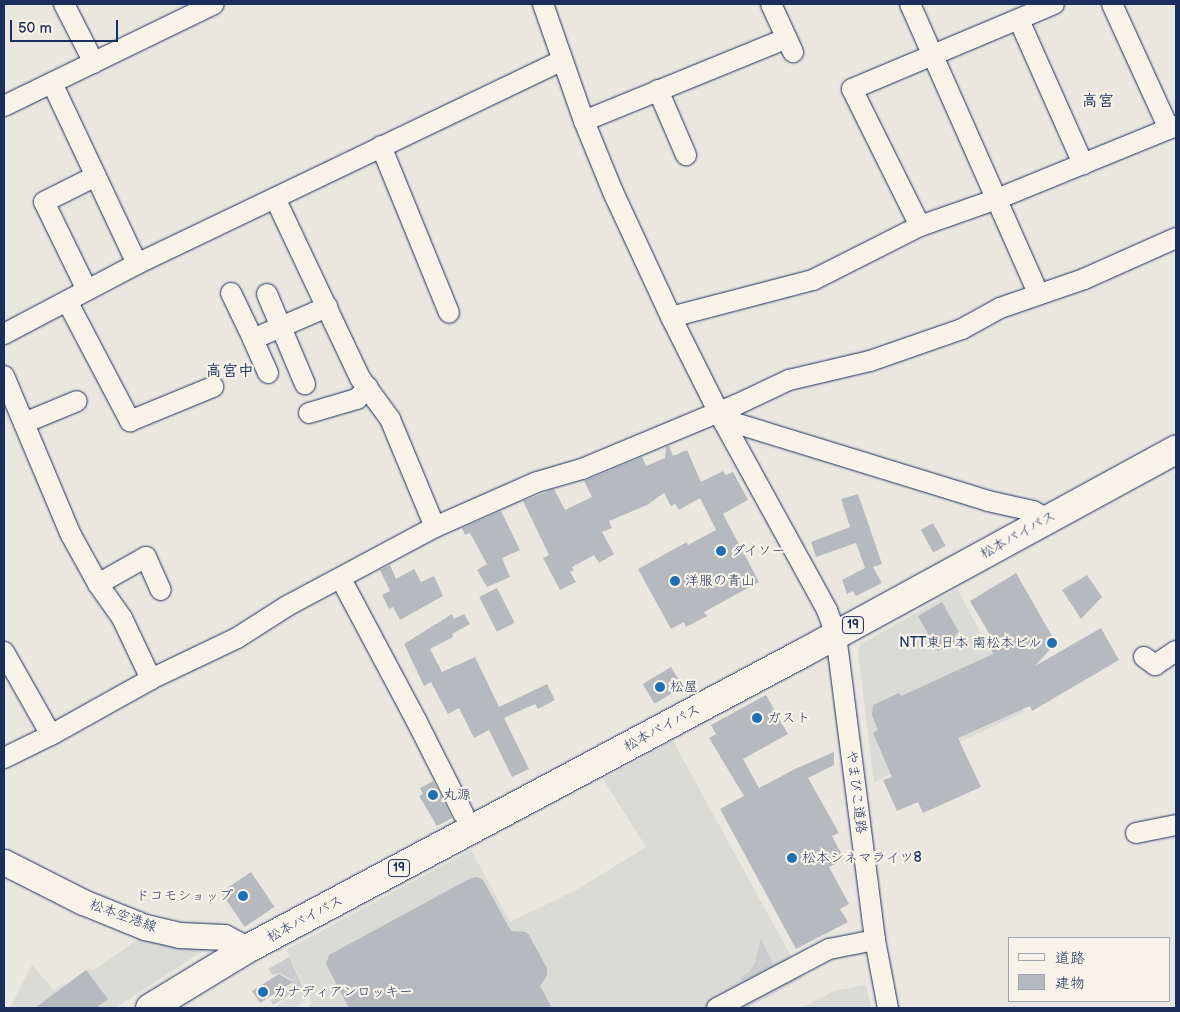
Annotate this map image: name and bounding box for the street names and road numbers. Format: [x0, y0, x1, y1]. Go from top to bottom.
street label: 松本バイパス [977, 507, 1059, 563]
road number: 19 [842, 616, 864, 634]
street label: 松本バイパス [621, 701, 703, 755]
street label: やまびこ道路 [843, 749, 869, 835]
road number: 19 [388, 858, 410, 878]
street label: 松本バイパス [264, 892, 346, 946]
street label: 松本空港線 [87, 896, 159, 936]

